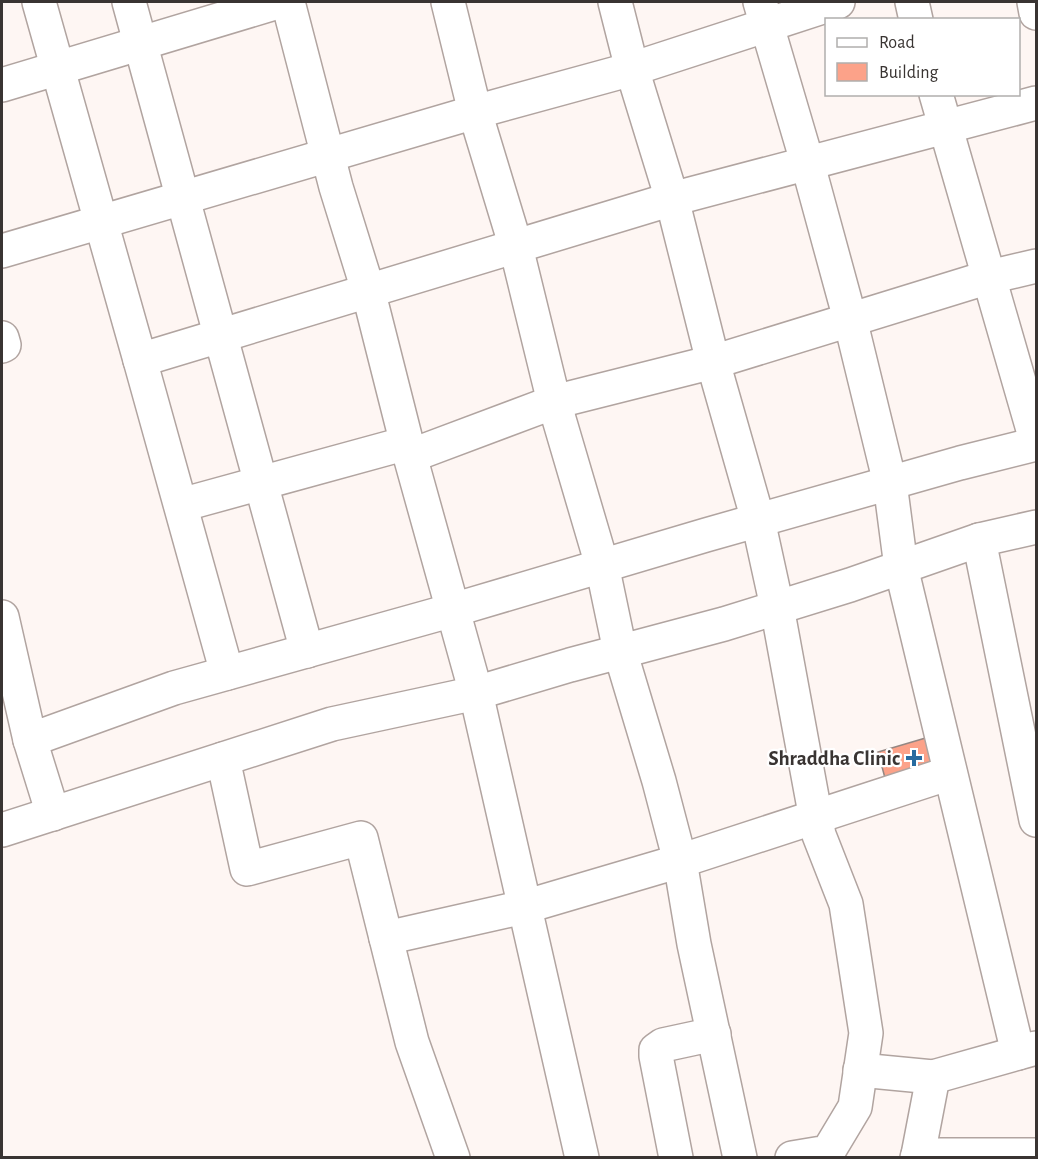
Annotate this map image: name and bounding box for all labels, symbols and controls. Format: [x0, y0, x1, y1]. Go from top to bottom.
legend [825, 18, 1020, 96]
text: Road [879, 34, 915, 52]
text: Building [879, 64, 939, 82]
place label: Shraddha Clinic [768, 748, 900, 769]
marker: Shraddha Clinic [905, 749, 923, 767]

